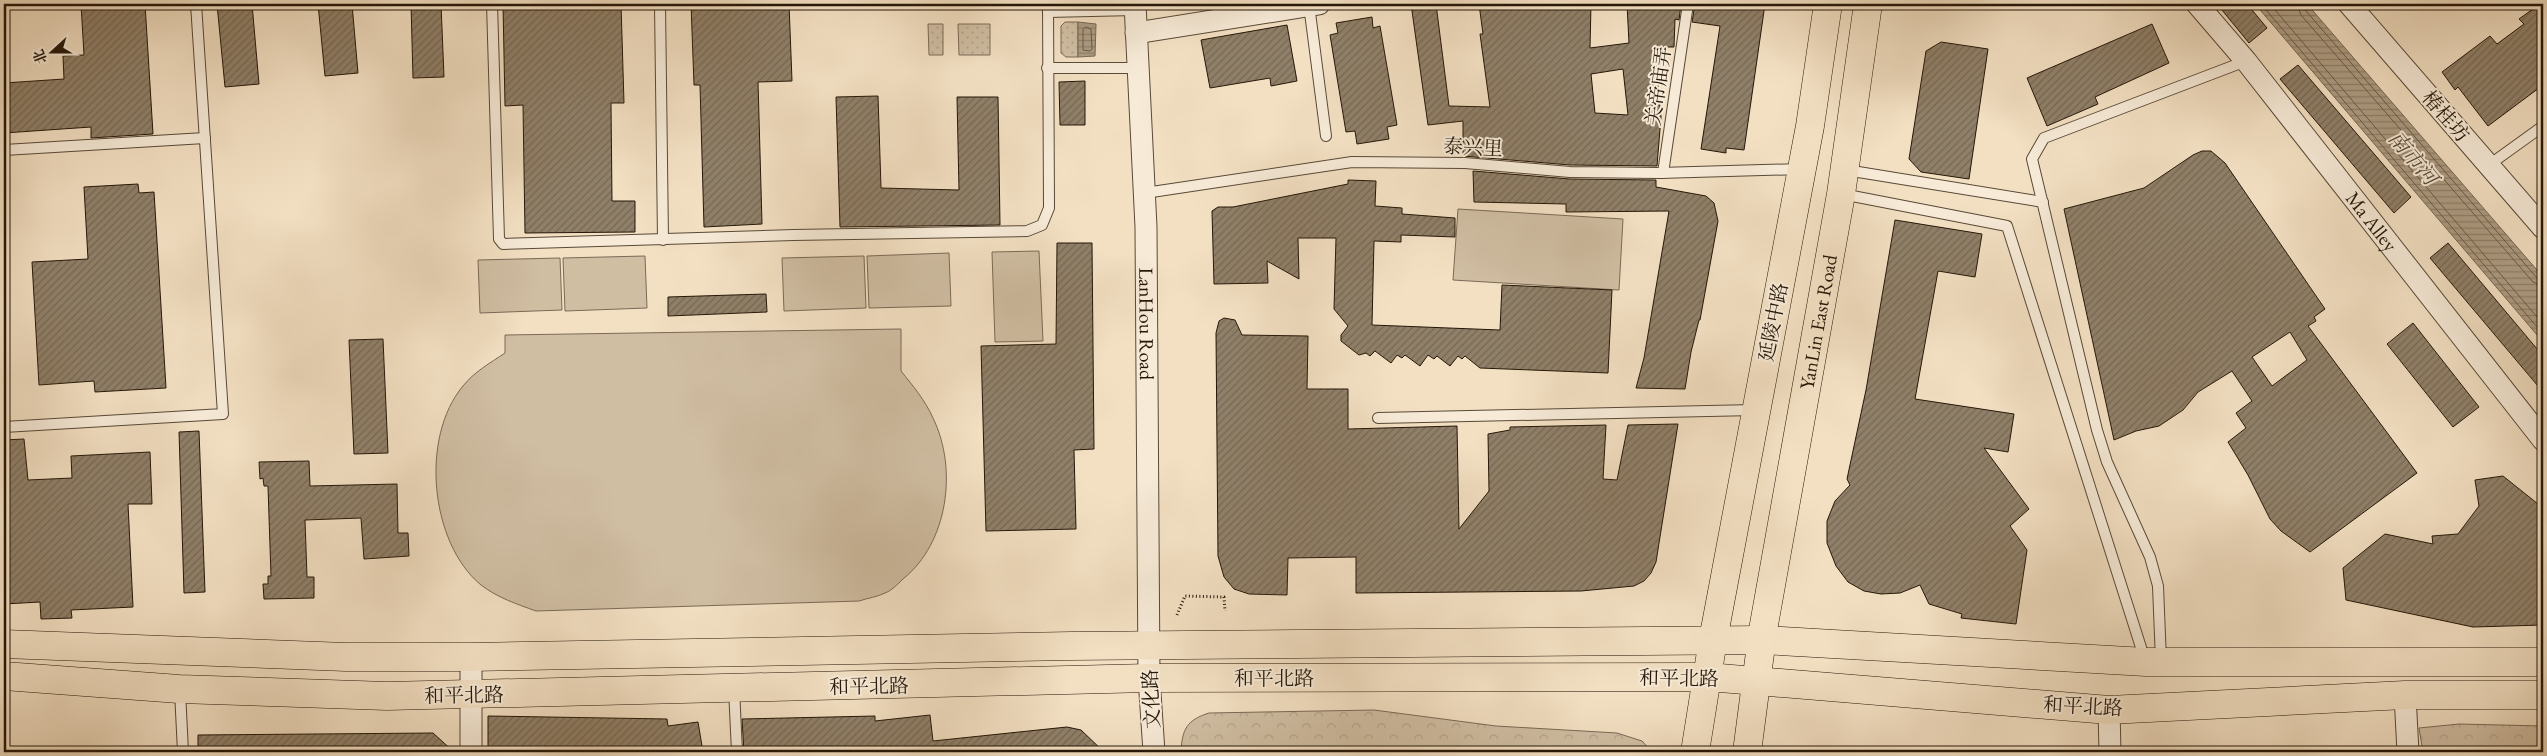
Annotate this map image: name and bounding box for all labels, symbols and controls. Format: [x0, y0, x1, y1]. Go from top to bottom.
north arrow [28, 28, 78, 78]
street label: 关帝庙弄 [1640, 45, 1676, 127]
text: 北 [29, 47, 51, 66]
street label: 椿桂坊 [2417, 85, 2475, 147]
water label: 南市河 [2383, 125, 2447, 194]
street label: 泰兴里 [1442, 132, 1504, 162]
street label: Ma Alley [2340, 186, 2404, 257]
street label: YanLin East Road [1793, 252, 1843, 391]
street label: LanHou Road [1133, 267, 1160, 381]
street label: 延陵中路 [1753, 280, 1793, 364]
street label: 和平北路 [1639, 664, 1719, 692]
street label: 和平北路 [1234, 665, 1314, 691]
street label: 文化路 [1136, 668, 1166, 730]
street label: 和平北路 [829, 672, 909, 700]
street label: 和平北路 [424, 681, 504, 709]
street label: 和平北路 [2042, 691, 2124, 721]

